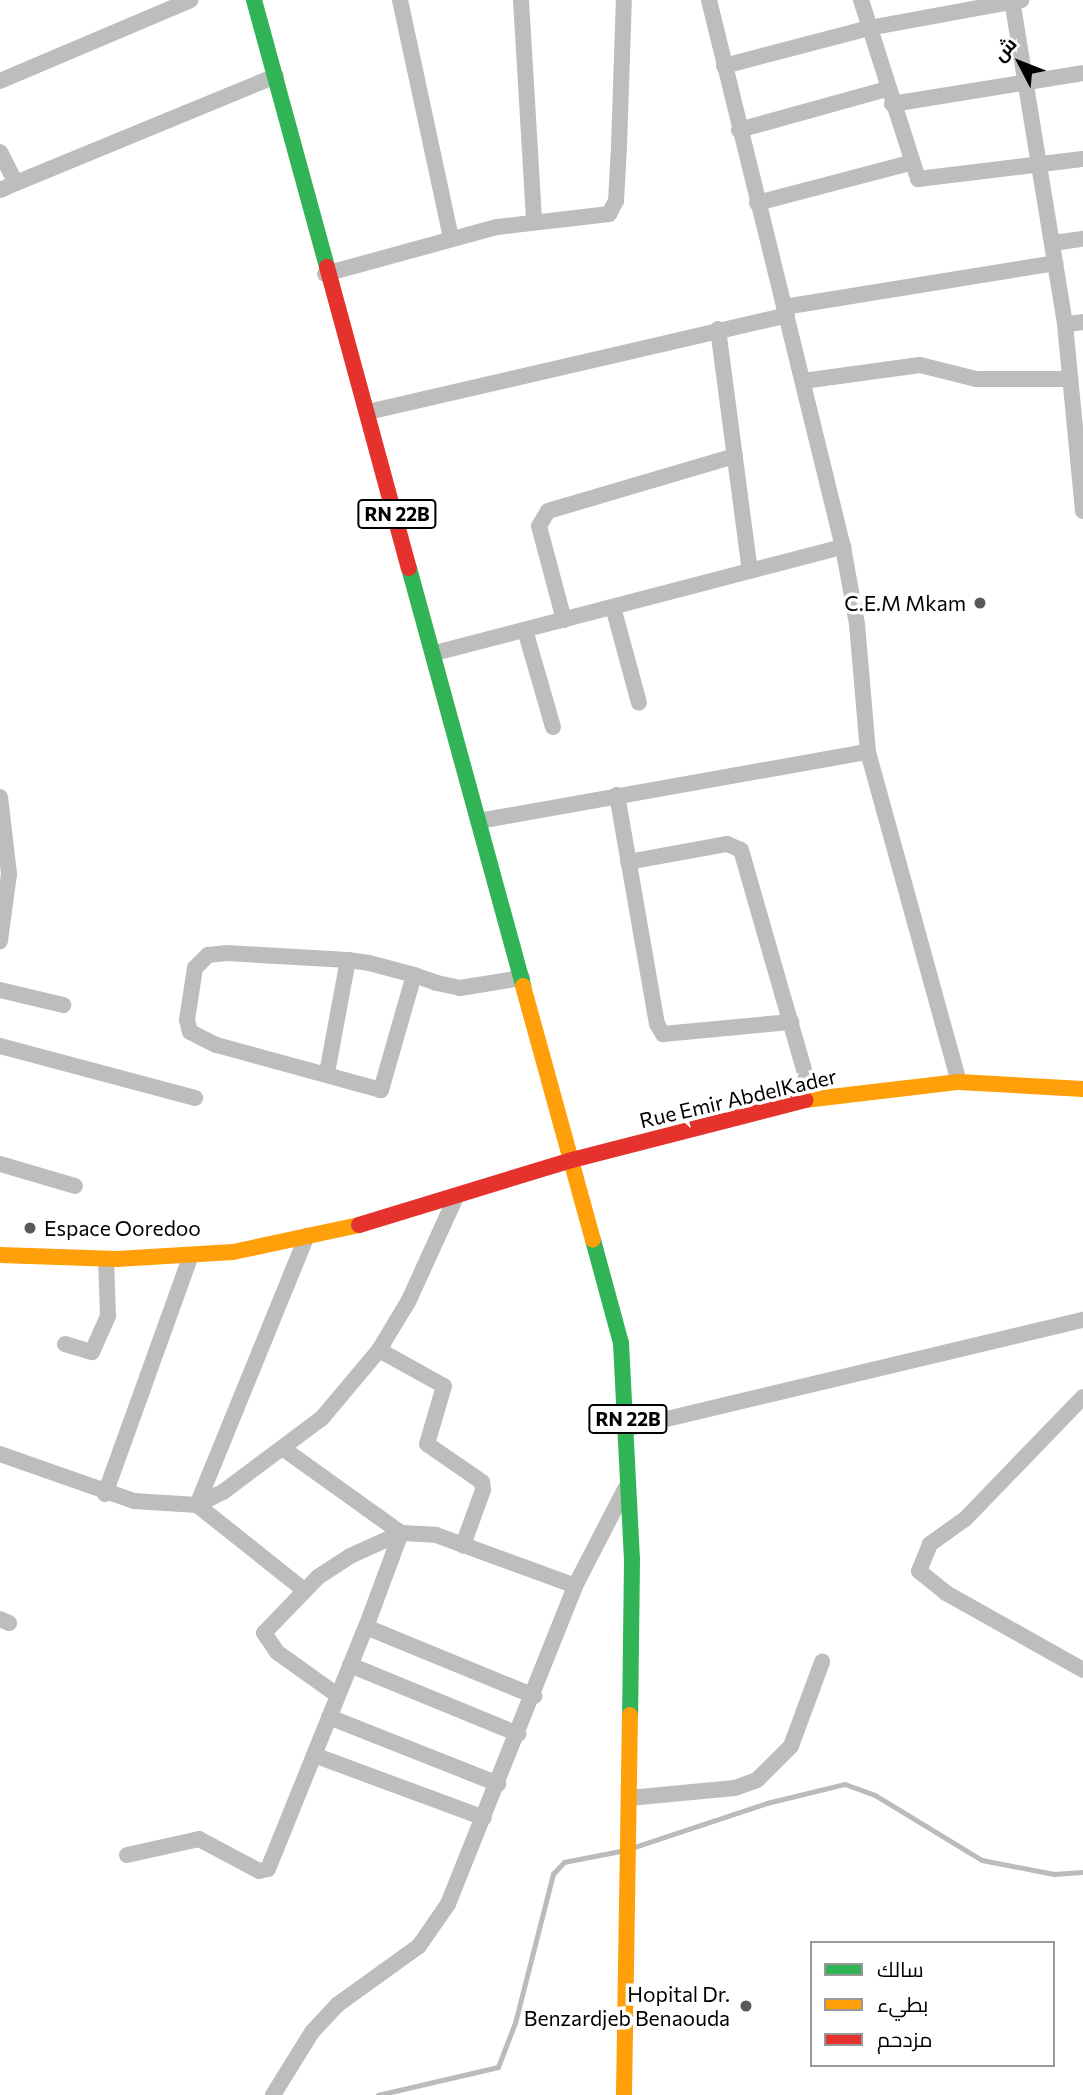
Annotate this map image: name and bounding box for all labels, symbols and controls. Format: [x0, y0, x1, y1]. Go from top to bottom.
north arrow [985, 28, 1055, 98]
text: ش [987, 32, 1021, 65]
road number: RN 22B [357, 499, 437, 530]
place label: C.E.M Mkam [844, 590, 966, 616]
marker: C.E.M Mkam [972, 595, 988, 611]
street label: Rue Emir AbdelKader [637, 1063, 839, 1133]
place label: Espace Ooredoo [44, 1215, 201, 1241]
marker: Espace Ooredoo [22, 1220, 38, 1236]
road number: RN 22B [588, 1404, 668, 1434]
legend [810, 1941, 1055, 2067]
text: سالك [877, 1956, 924, 1981]
place label: Hopital Dr. Benzardjeb Benaouda [524, 1981, 730, 2031]
text: بطيء [877, 1991, 928, 2016]
marker: Hopital Dr. Benzardjeb Benaouda [736, 1996, 756, 2016]
text: مزدحم [877, 2026, 932, 2051]

